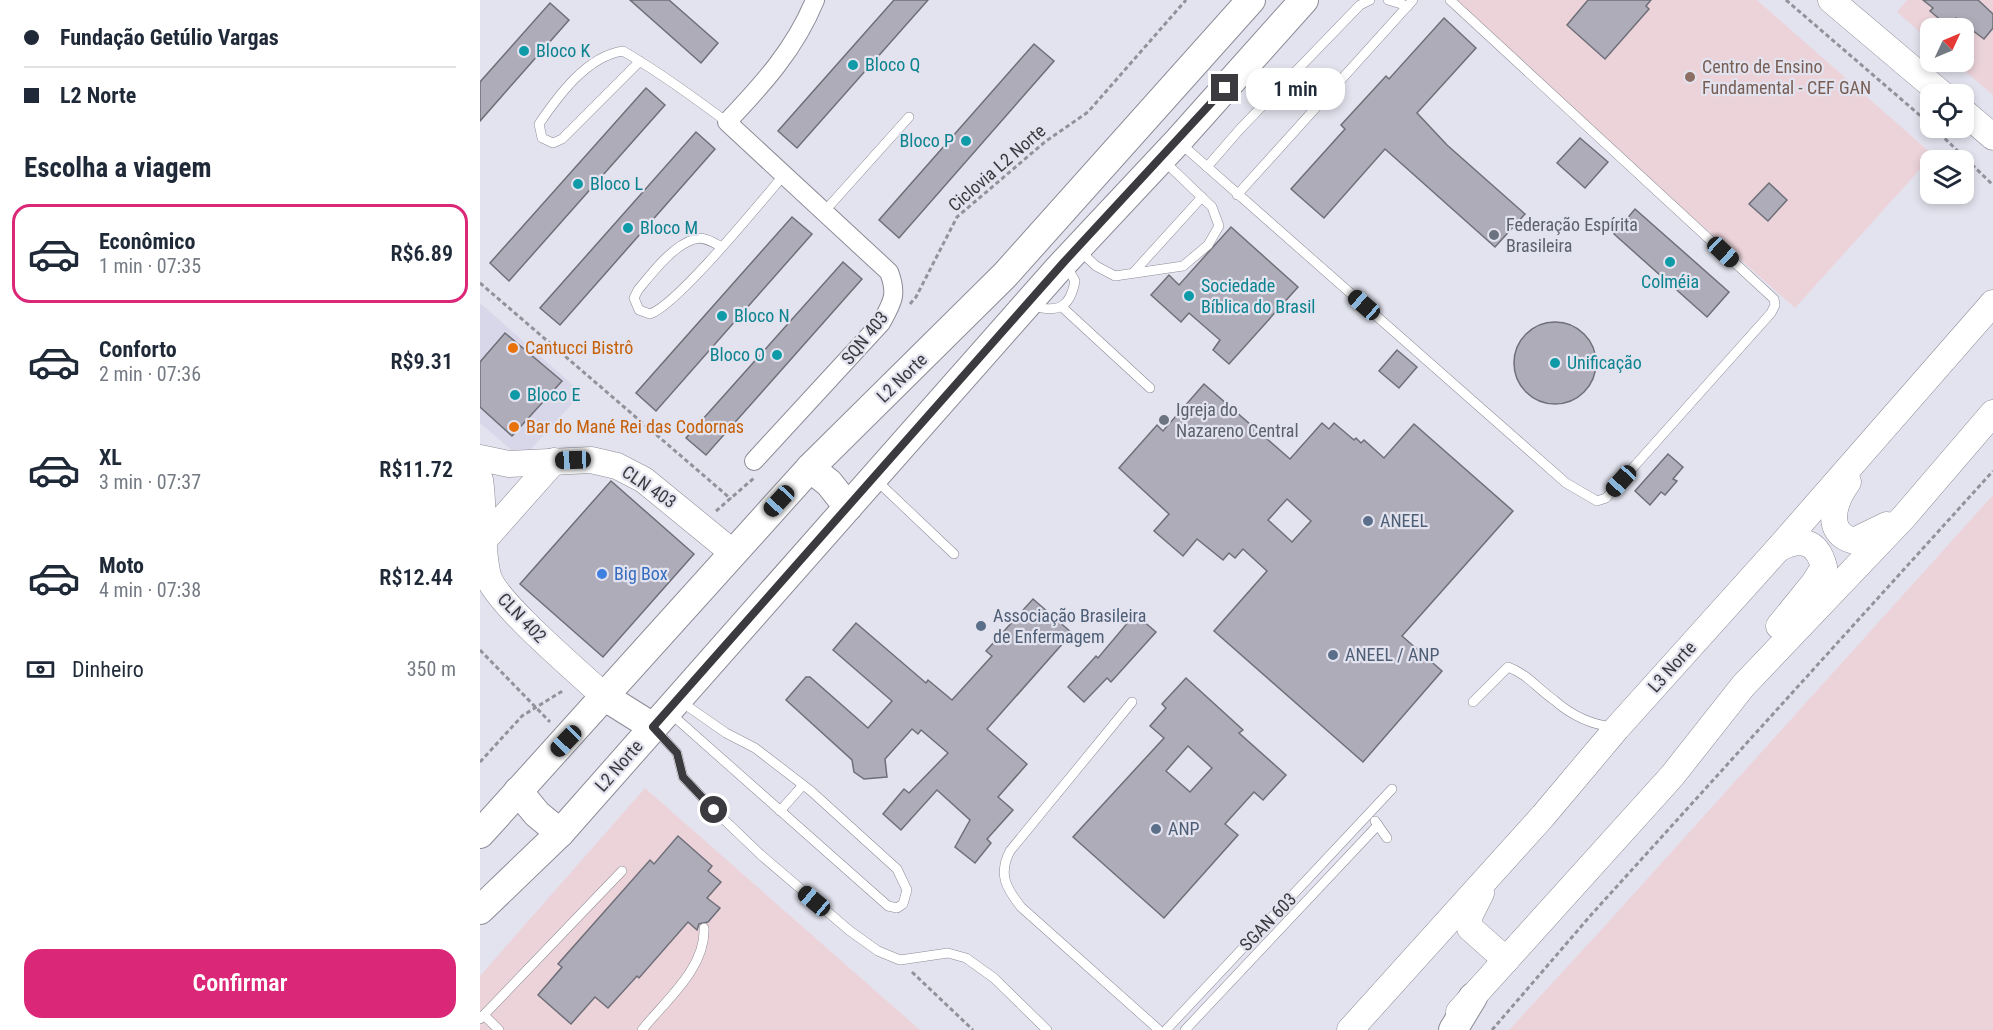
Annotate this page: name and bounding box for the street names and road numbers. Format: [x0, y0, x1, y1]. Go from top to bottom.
street label: Ciclovia L2 Norte [944, 120, 1049, 215]
street label: SQN 403 [837, 307, 892, 368]
street label: L2 Norte [872, 349, 931, 407]
street label: CLN 403 [618, 461, 680, 512]
street label: CLN 402 [494, 589, 551, 647]
street label: L3 Norte [1643, 637, 1700, 697]
street label: L2 Norte [591, 736, 647, 796]
street label: SGAN 603 [1235, 888, 1300, 955]

